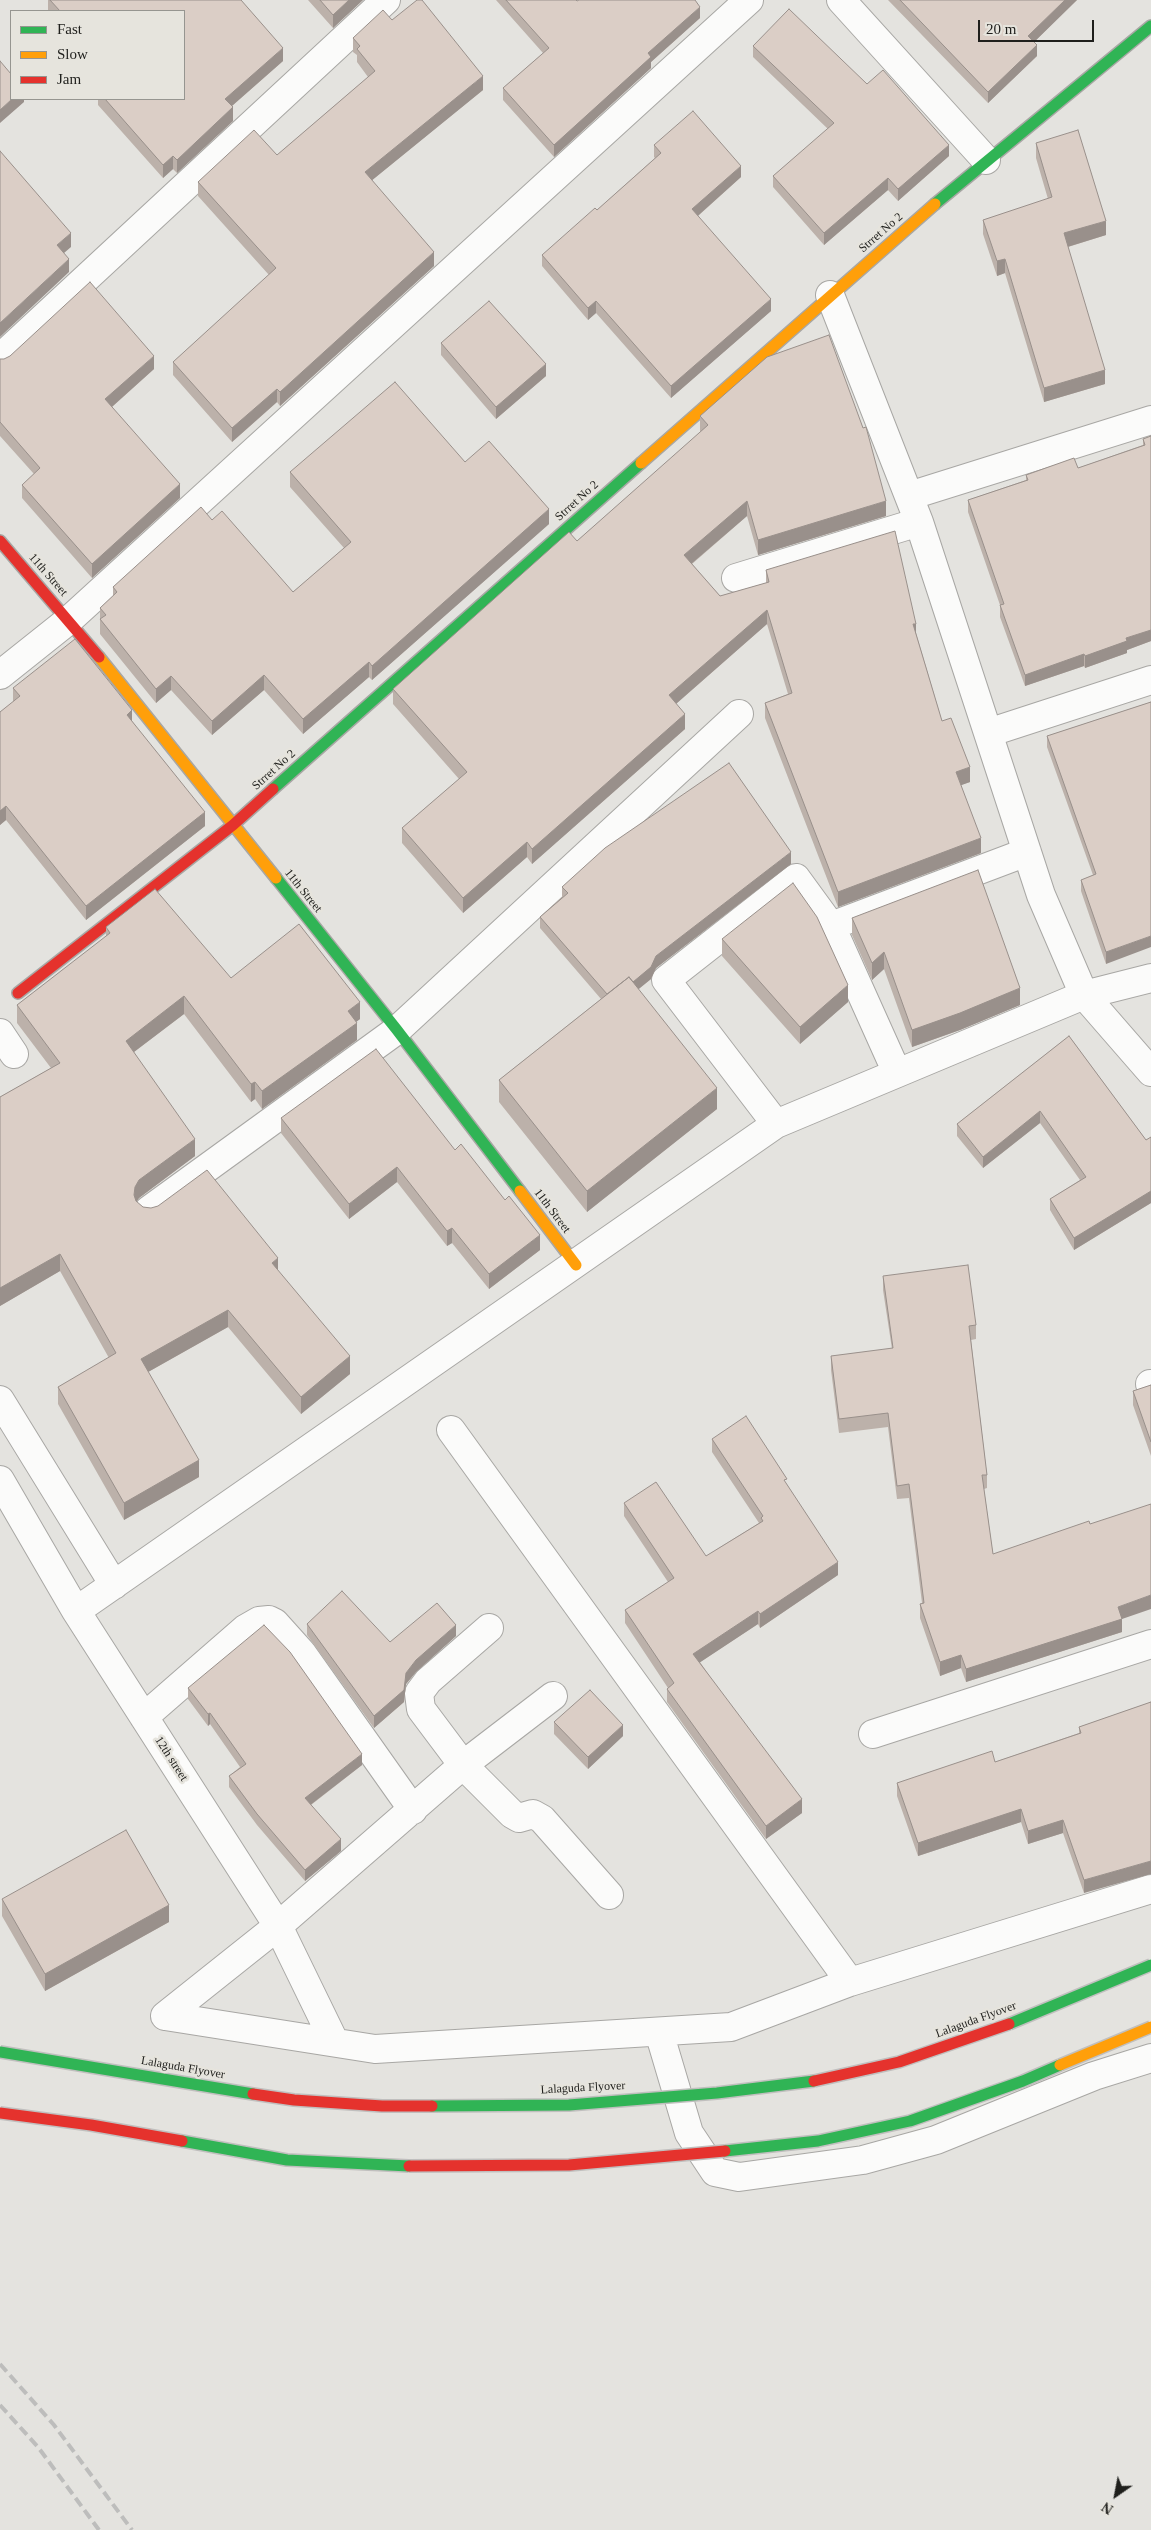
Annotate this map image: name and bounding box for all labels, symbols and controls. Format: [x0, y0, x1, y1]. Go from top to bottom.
legend [10, 10, 185, 100]
scale bar [981, 10, 1097, 42]
text: Fast [57, 21, 82, 37]
text: 20 m [986, 21, 1016, 37]
text: Slow [57, 46, 88, 62]
text: Jam [57, 71, 81, 87]
street label: Strret No 2 [856, 210, 906, 256]
street label: Strret No 2 [552, 478, 602, 524]
street label: 11th Street [26, 551, 70, 599]
street label: Strret No 2 [249, 747, 299, 793]
street label: 11th Street [281, 866, 325, 916]
street label: 11th Street [531, 1186, 573, 1236]
street label: 12th street [151, 1734, 191, 1784]
street label: Lalaguda Flyover [934, 1999, 1018, 2041]
street label: Lalaguda Flyover [140, 2054, 226, 2082]
street label: Lalaguda Flyover [540, 2079, 626, 2097]
north arrow [1091, 2470, 1141, 2520]
text: N [1099, 2499, 1116, 2517]

